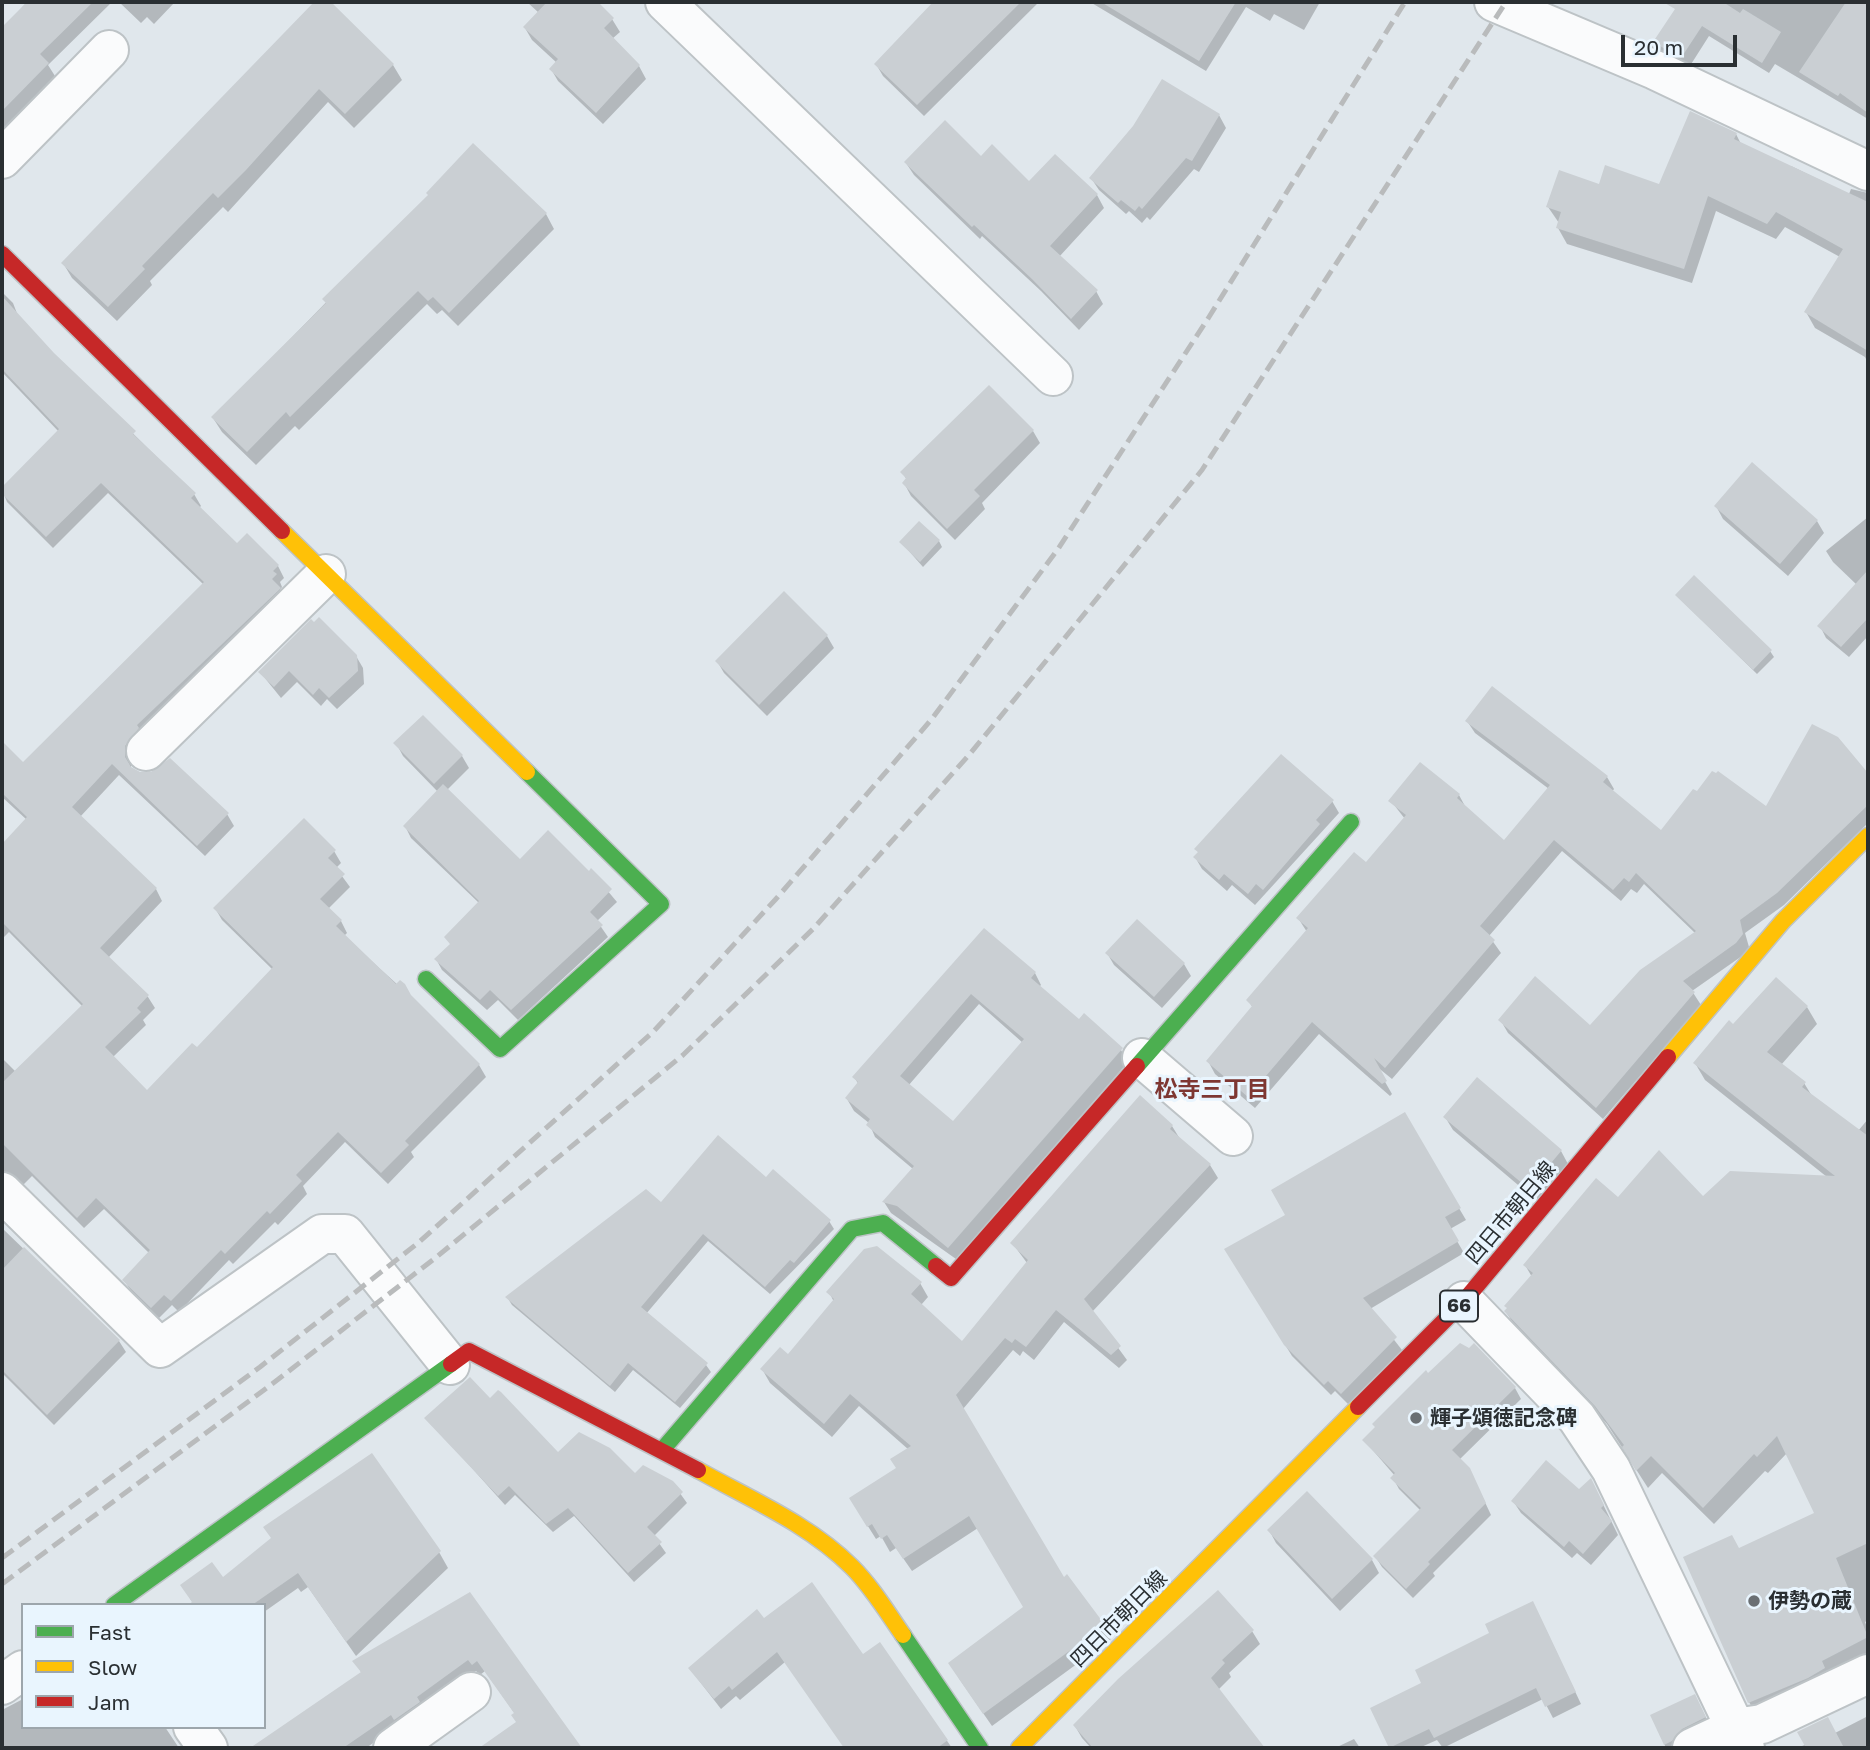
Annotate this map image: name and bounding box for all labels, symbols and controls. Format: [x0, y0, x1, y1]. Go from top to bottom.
scale bar [1625, 21, 1741, 65]
text: 20 m [1634, 34, 1683, 60]
district label: 松寺三丁目 [1155, 1076, 1269, 1104]
street label: 四日市朝日線 [1461, 1157, 1561, 1269]
road number: 66 [1440, 1290, 1478, 1322]
place label: 輝子頌徳記念碑 [1430, 1405, 1577, 1431]
marker: 輝子頌徳記念碑 [1408, 1410, 1424, 1426]
street label: 四日市朝日線 [1066, 1566, 1172, 1672]
place label: 伊勢の蔵 [1768, 1588, 1852, 1614]
marker: 伊勢の蔵 [1746, 1593, 1762, 1609]
legend [21, 1603, 266, 1729]
text: Fast [88, 1619, 131, 1645]
text: Slow [88, 1654, 137, 1680]
text: Jam [88, 1689, 130, 1715]

